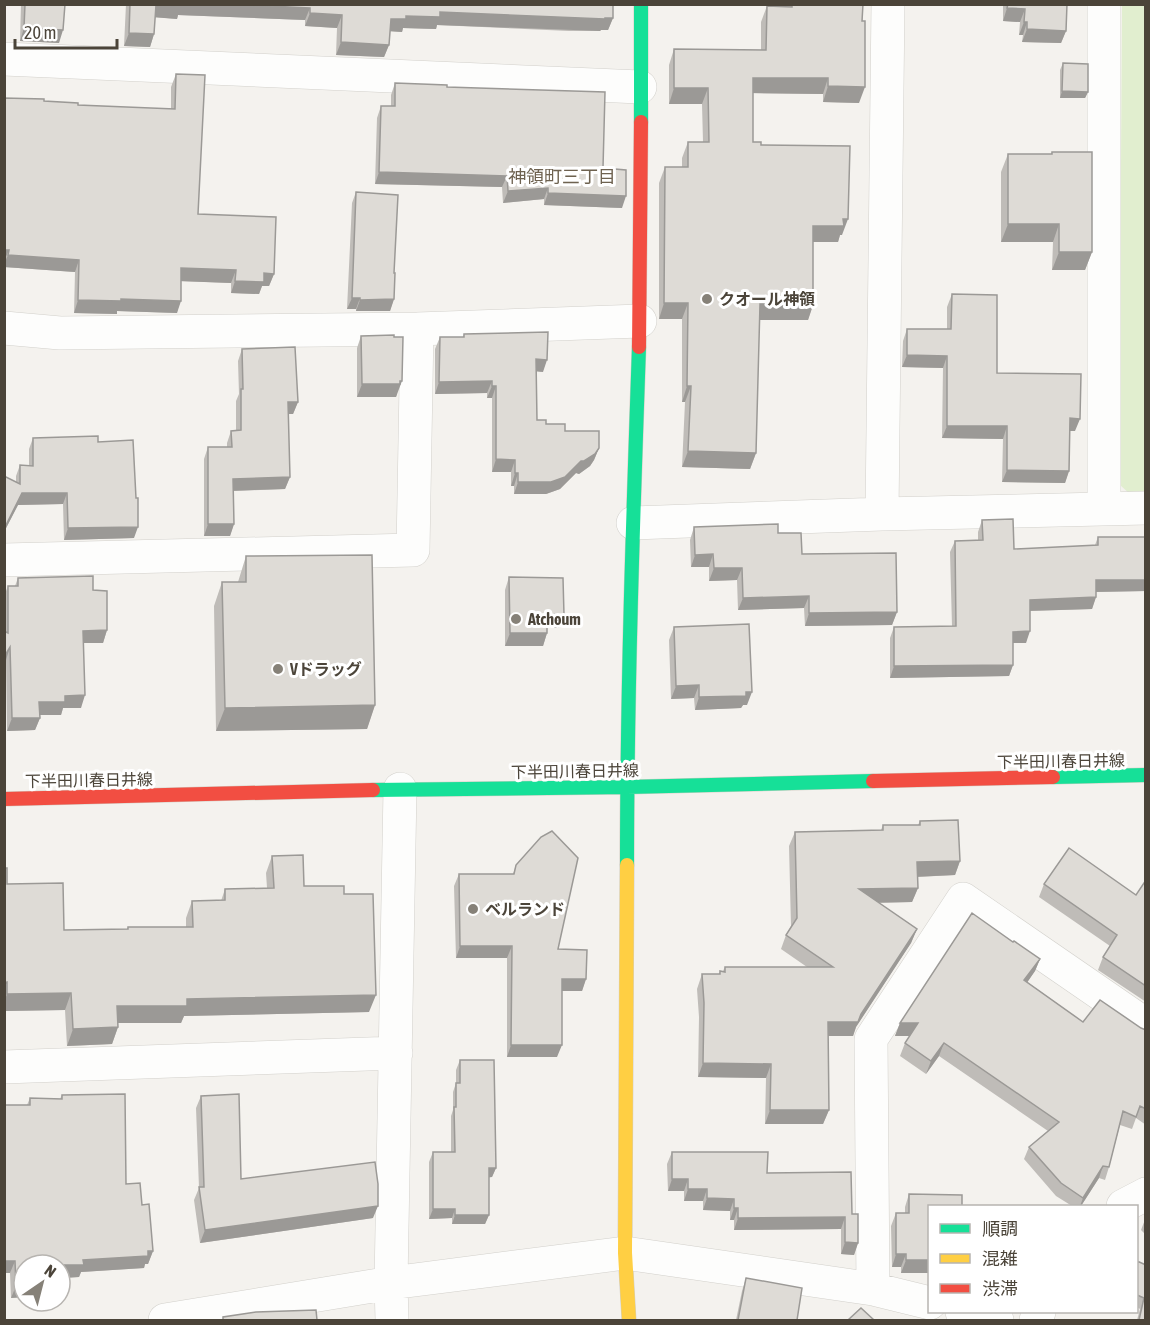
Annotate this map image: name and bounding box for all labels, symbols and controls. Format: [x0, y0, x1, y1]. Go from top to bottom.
scale bar [15, 12, 117, 50]
text: 20 m [24, 22, 56, 43]
district label: 神領町三丁目 [508, 166, 616, 187]
place label: クオール神領 [719, 290, 815, 308]
marker: クオール神領 [700, 292, 714, 306]
place label: Atchoum [527, 610, 581, 628]
marker: Atchoum [509, 612, 523, 626]
place label: Vドラッグ [289, 660, 362, 678]
marker: Vドラッグ [271, 662, 285, 676]
street label: 下半田川春日井線 [997, 751, 1125, 771]
street label: 下半田川春日井線 [511, 761, 639, 781]
street label: 下半田川春日井線 [25, 770, 153, 790]
place label: ベルランド [485, 900, 565, 918]
marker: ベルランド [466, 902, 480, 916]
legend [928, 1205, 1138, 1313]
text: 順調 [982, 1218, 1018, 1239]
text: 混雑 [982, 1248, 1018, 1269]
north arrow [12, 1253, 72, 1313]
text: N [42, 1261, 60, 1281]
text: 渋滞 [982, 1278, 1018, 1299]

